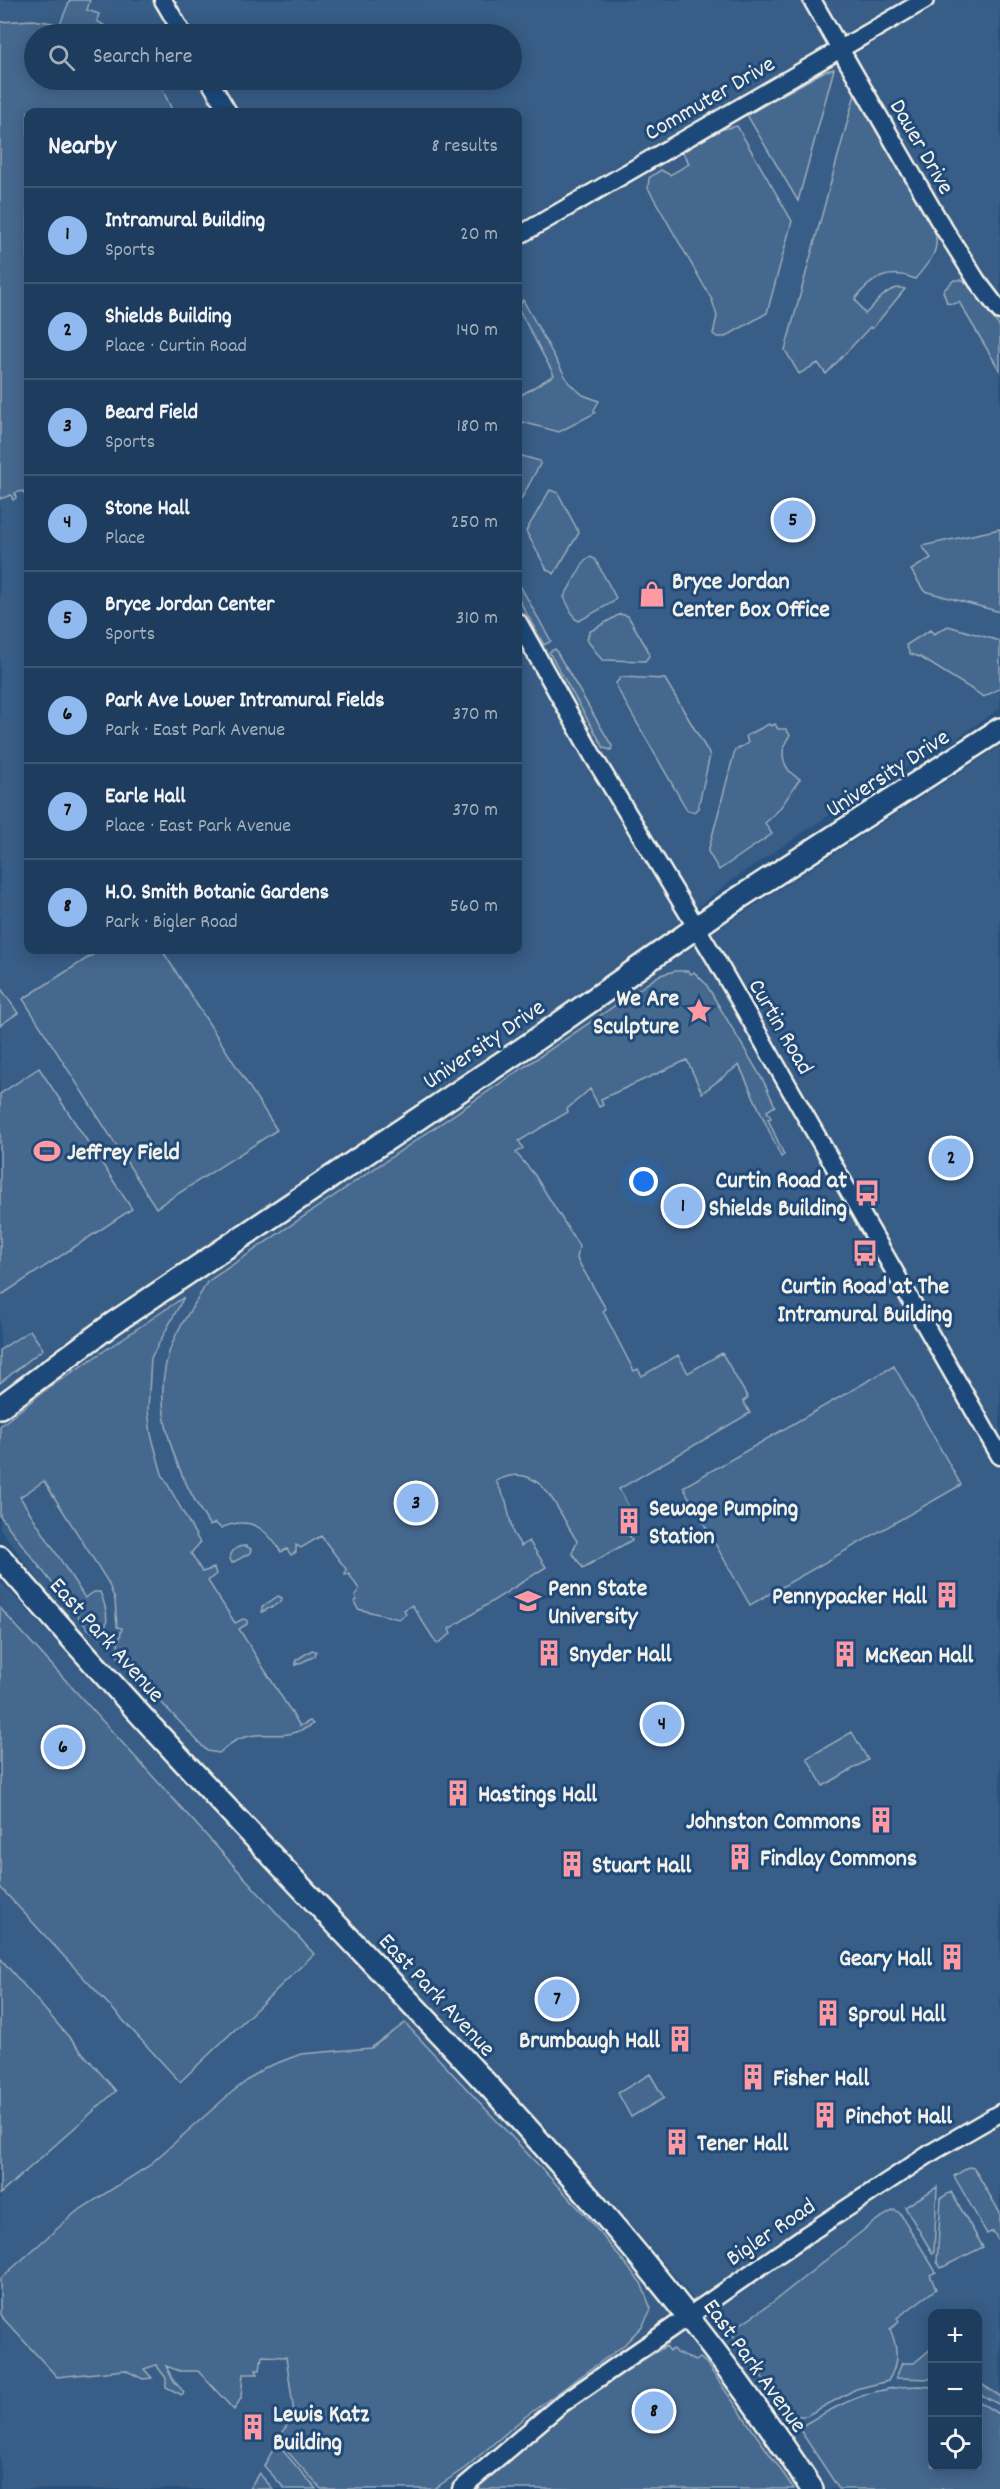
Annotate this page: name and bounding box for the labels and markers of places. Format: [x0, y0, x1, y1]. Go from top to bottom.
pin: 5 [774, 498, 812, 542]
place label: Bryce Jordan Center Box Office [672, 566, 830, 628]
shop icon: Bryce Jordan Center Box Office [637, 579, 667, 609]
place label: We Are Sculpture [593, 983, 679, 1045]
place icon: We Are Sculpture [684, 996, 714, 1026]
sports icon: Jeffrey Field [32, 1136, 62, 1166]
pin: 2 [932, 1136, 970, 1180]
place label: Jeffrey Field [67, 1137, 180, 1171]
place label: Curtin Road at Shields Building [709, 1165, 847, 1227]
bus stop icon: Curtin Road at Shields Building [852, 1178, 882, 1208]
pin: 1 [664, 1184, 702, 1228]
bus stop icon: Curtin Road at The Intramural Building [850, 1238, 880, 1268]
place label: Curtin Road at The Intramural Building [778, 1271, 952, 1333]
pin: 3 [396, 1480, 436, 1526]
place label: Sewage Pumping Station [649, 1493, 798, 1555]
building icon: Sewage Pumping Station [614, 1506, 644, 1536]
place label: Penn State University [548, 1573, 648, 1635]
building icon: Pennypacker Hall [932, 1580, 962, 1610]
place label: Pennypacker Hall [772, 1581, 927, 1615]
school or university icon: Penn State University [513, 1586, 543, 1616]
building icon: Snyder Hall [534, 1638, 564, 1668]
place label: Snyder Hall [569, 1639, 672, 1673]
building icon: McKean Hall [830, 1639, 860, 1669]
place label: McKean Hall [865, 1640, 973, 1674]
pin: 4 [642, 1702, 682, 1746]
pin: 6 [44, 1724, 82, 1770]
building icon: Hastings Hall [443, 1778, 473, 1808]
place label: Hastings Hall [478, 1779, 597, 1813]
building icon: Johnston Commons [866, 1805, 896, 1835]
place label: Johnston Commons [686, 1806, 861, 1840]
building icon: Findlay Commons [725, 1842, 755, 1872]
place label: Findlay Commons [760, 1843, 917, 1877]
building icon: Stuart Hall [557, 1849, 587, 1879]
place label: Stuart Hall [592, 1850, 692, 1884]
building icon: Geary Hall [937, 1942, 967, 1972]
place label: Geary Hall [839, 1943, 932, 1977]
pin: 7 [538, 1976, 576, 2022]
building icon: Sproul Hall [813, 1998, 843, 2028]
place label: Sproul Hall [848, 1999, 946, 2033]
building icon: Brumbaugh Hall [665, 2024, 695, 2054]
place label: Brumbaugh Hall [519, 2025, 660, 2059]
building icon: Fisher Hall [738, 2062, 768, 2092]
place label: Fisher Hall [773, 2063, 869, 2097]
building icon: Pinchot Hall [810, 2100, 840, 2130]
place label: Pinchot Hall [845, 2101, 952, 2135]
building icon: Tener Hall [662, 2127, 692, 2157]
place label: Tener Hall [697, 2128, 788, 2162]
pin: 8 [634, 2388, 674, 2434]
place label: Lewis Katz Building [273, 2399, 370, 2461]
building icon: Lewis Katz Building [238, 2412, 268, 2442]

